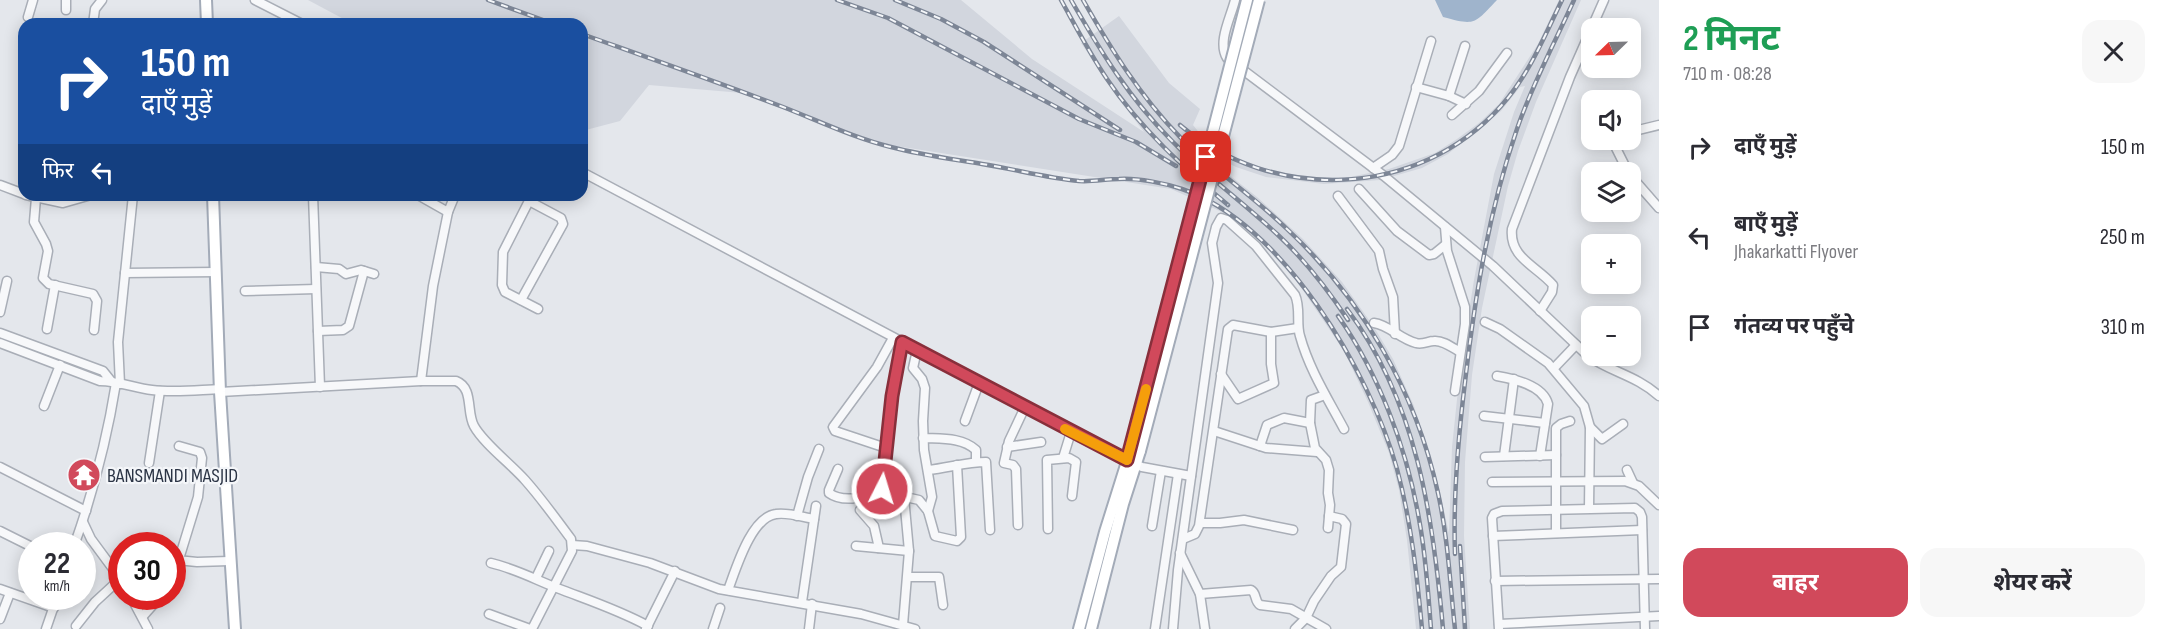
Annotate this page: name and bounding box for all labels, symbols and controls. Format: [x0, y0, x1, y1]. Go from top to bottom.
north arrow [1581, 18, 1641, 78]
map controls [1581, 18, 1641, 366]
text: 2 मिनट [1683, 18, 1780, 61]
button: close [2082, 20, 2145, 83]
text: 150 m [141, 38, 230, 89]
icon: right [42, 42, 120, 120]
text: 710 m · 08:28 [1683, 62, 1772, 86]
text: दाएँ मुड़ें [141, 89, 212, 121]
button: sound [1581, 90, 1641, 150]
pin [1180, 131, 1231, 182]
icon: right [1683, 131, 1716, 164]
text: दाएँ मुड़ें [1734, 133, 1797, 160]
text: 150 m [2101, 134, 2145, 161]
icon: arrive [1189, 140, 1222, 173]
icon: left [86, 156, 119, 189]
text: फिर [42, 158, 74, 185]
button: layers [1581, 162, 1641, 222]
text: बाएँ मुड़ें [1734, 211, 1798, 238]
icon: left [1683, 221, 1716, 254]
text: 250 m [2100, 224, 2145, 251]
button: + [1581, 234, 1641, 294]
text: Jhakarkatti Flyover [1734, 240, 1858, 264]
button: − [1581, 306, 1641, 366]
icon: arrive [1683, 311, 1716, 344]
text: गंतव्य पर पहुँचे [1734, 313, 1854, 340]
text: 310 m [2101, 314, 2145, 341]
temple icon: BANSMANDI MASJID [66, 457, 102, 493]
position arrow [850, 457, 914, 521]
place label: BANSMANDI MASJID [107, 464, 238, 488]
speed limit sign: 30 [108, 532, 186, 610]
text: 22 [44, 546, 70, 582]
button: बाहर [1683, 548, 1908, 617]
button: शेयर करें [1920, 548, 2145, 617]
text: km/h [44, 577, 70, 596]

